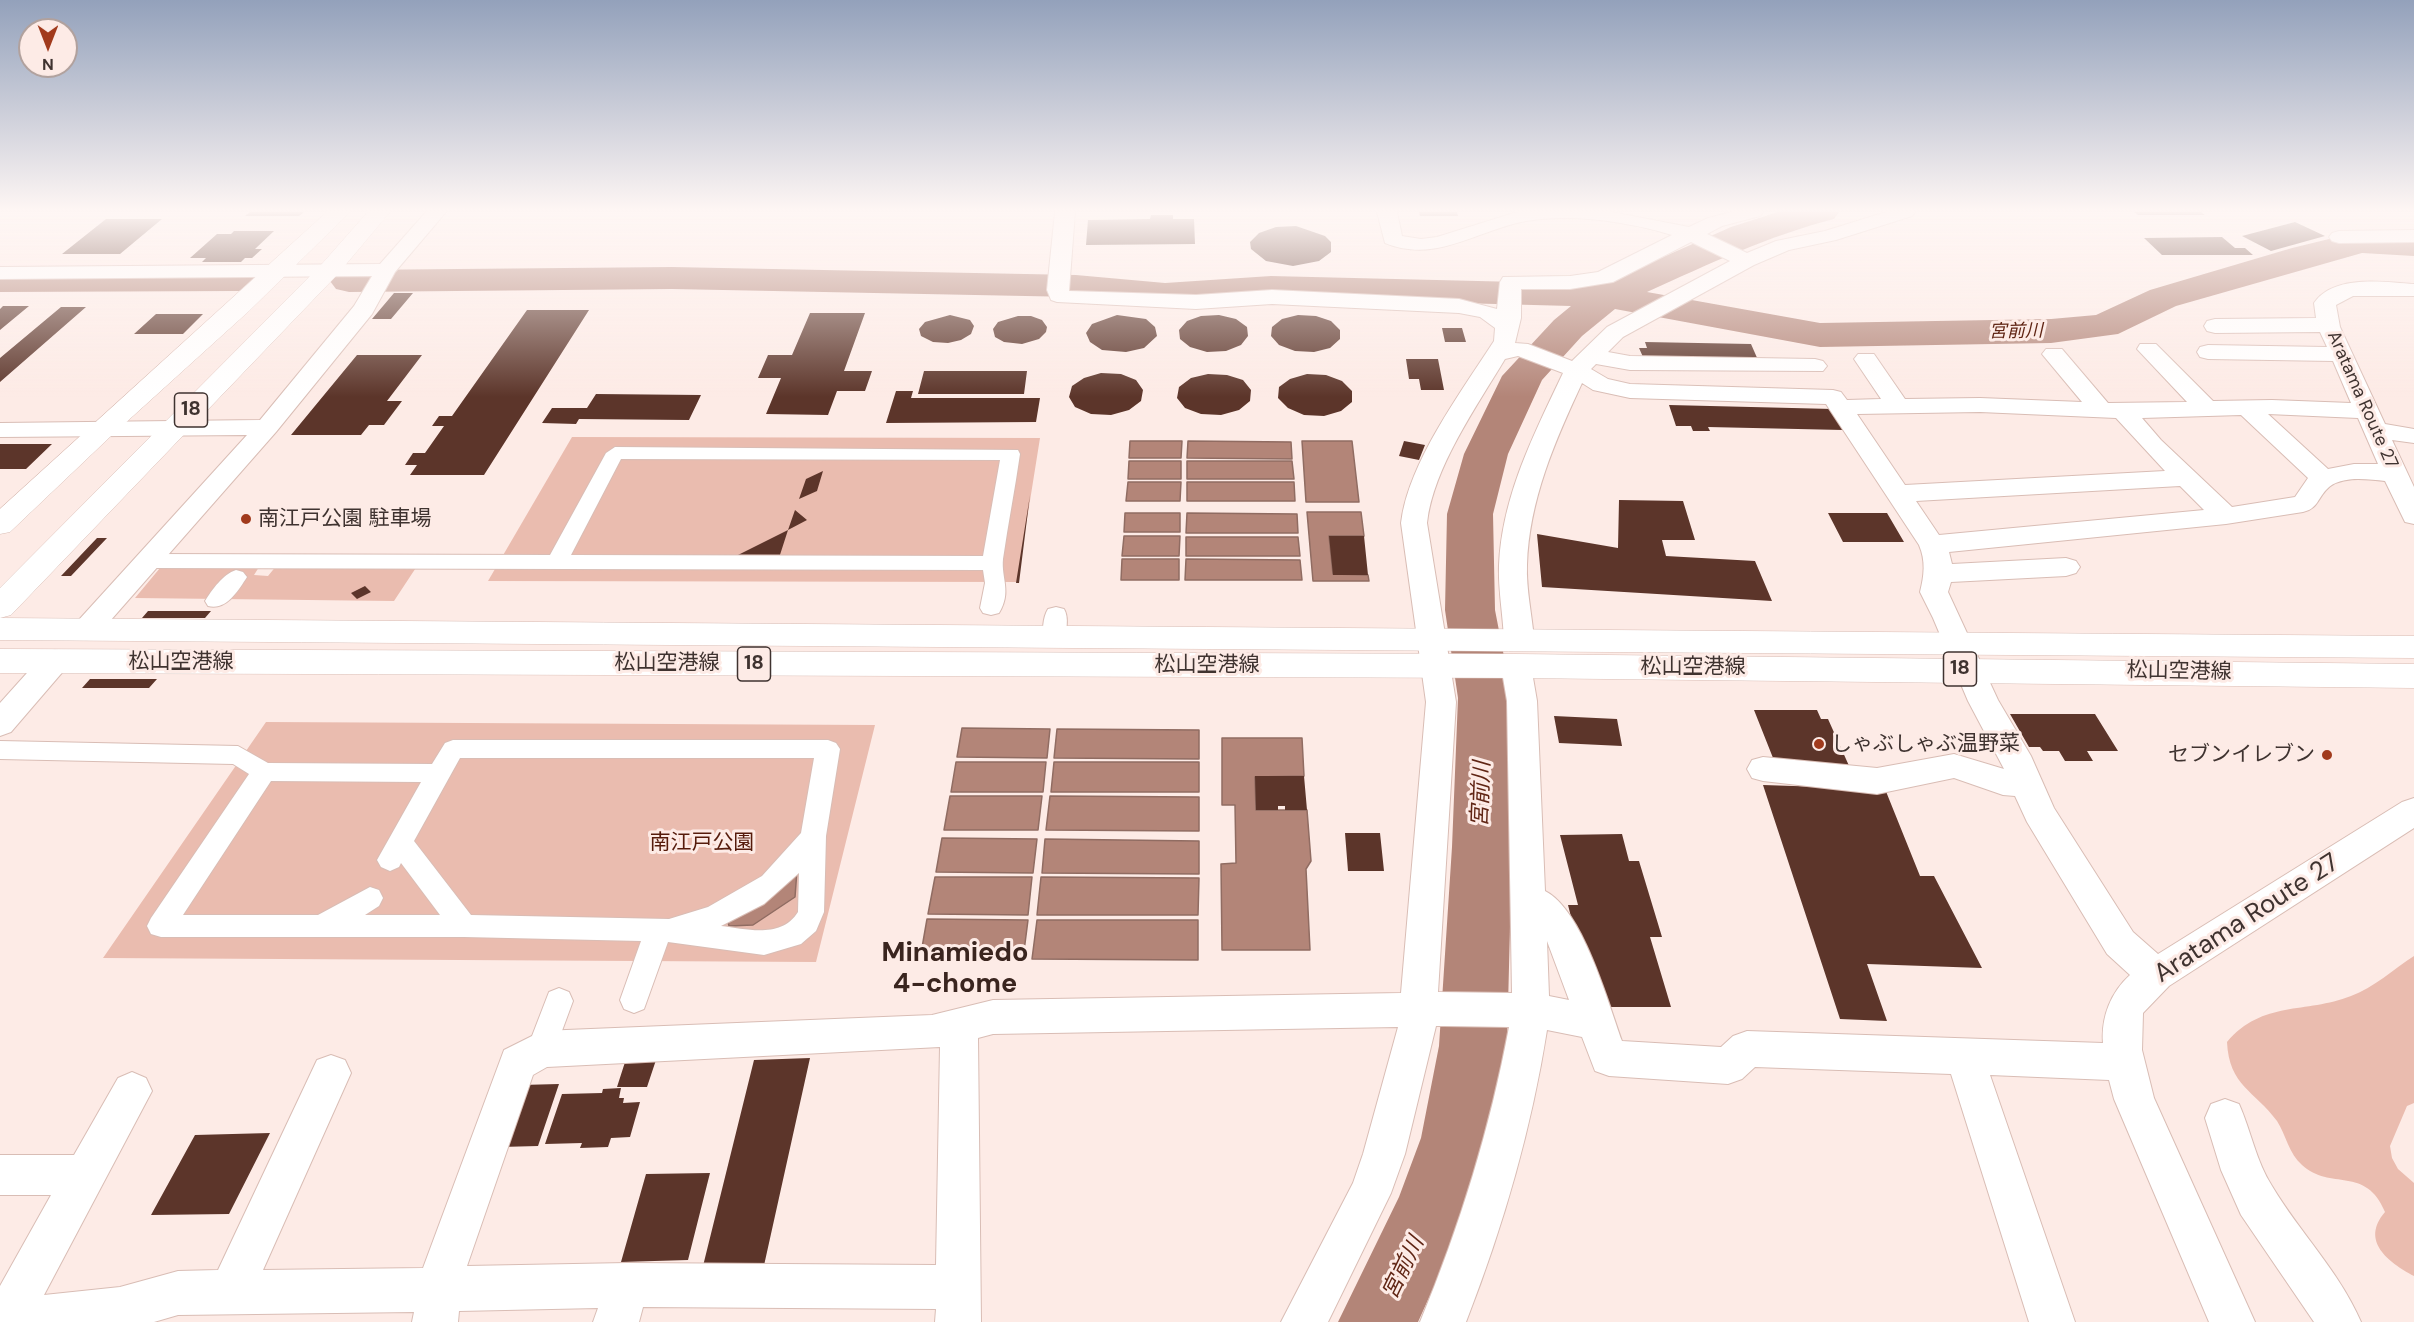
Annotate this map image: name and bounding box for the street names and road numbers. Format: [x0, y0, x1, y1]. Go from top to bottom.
street label: Aratama Route 27 [2322, 328, 2402, 472]
road number: 18 [174, 393, 207, 427]
road number: 18 [738, 647, 771, 681]
street label: 松山空港線 [129, 649, 233, 675]
street label: 松山空港線 [615, 650, 719, 676]
street label: 松山空港線 [1155, 652, 1259, 678]
road number: 18 [1944, 652, 1976, 686]
street label: 松山空港線 [1641, 654, 1745, 680]
street label: 松山空港線 [2126, 658, 2232, 686]
street label: Aratama Route 27 [2149, 848, 2345, 990]

